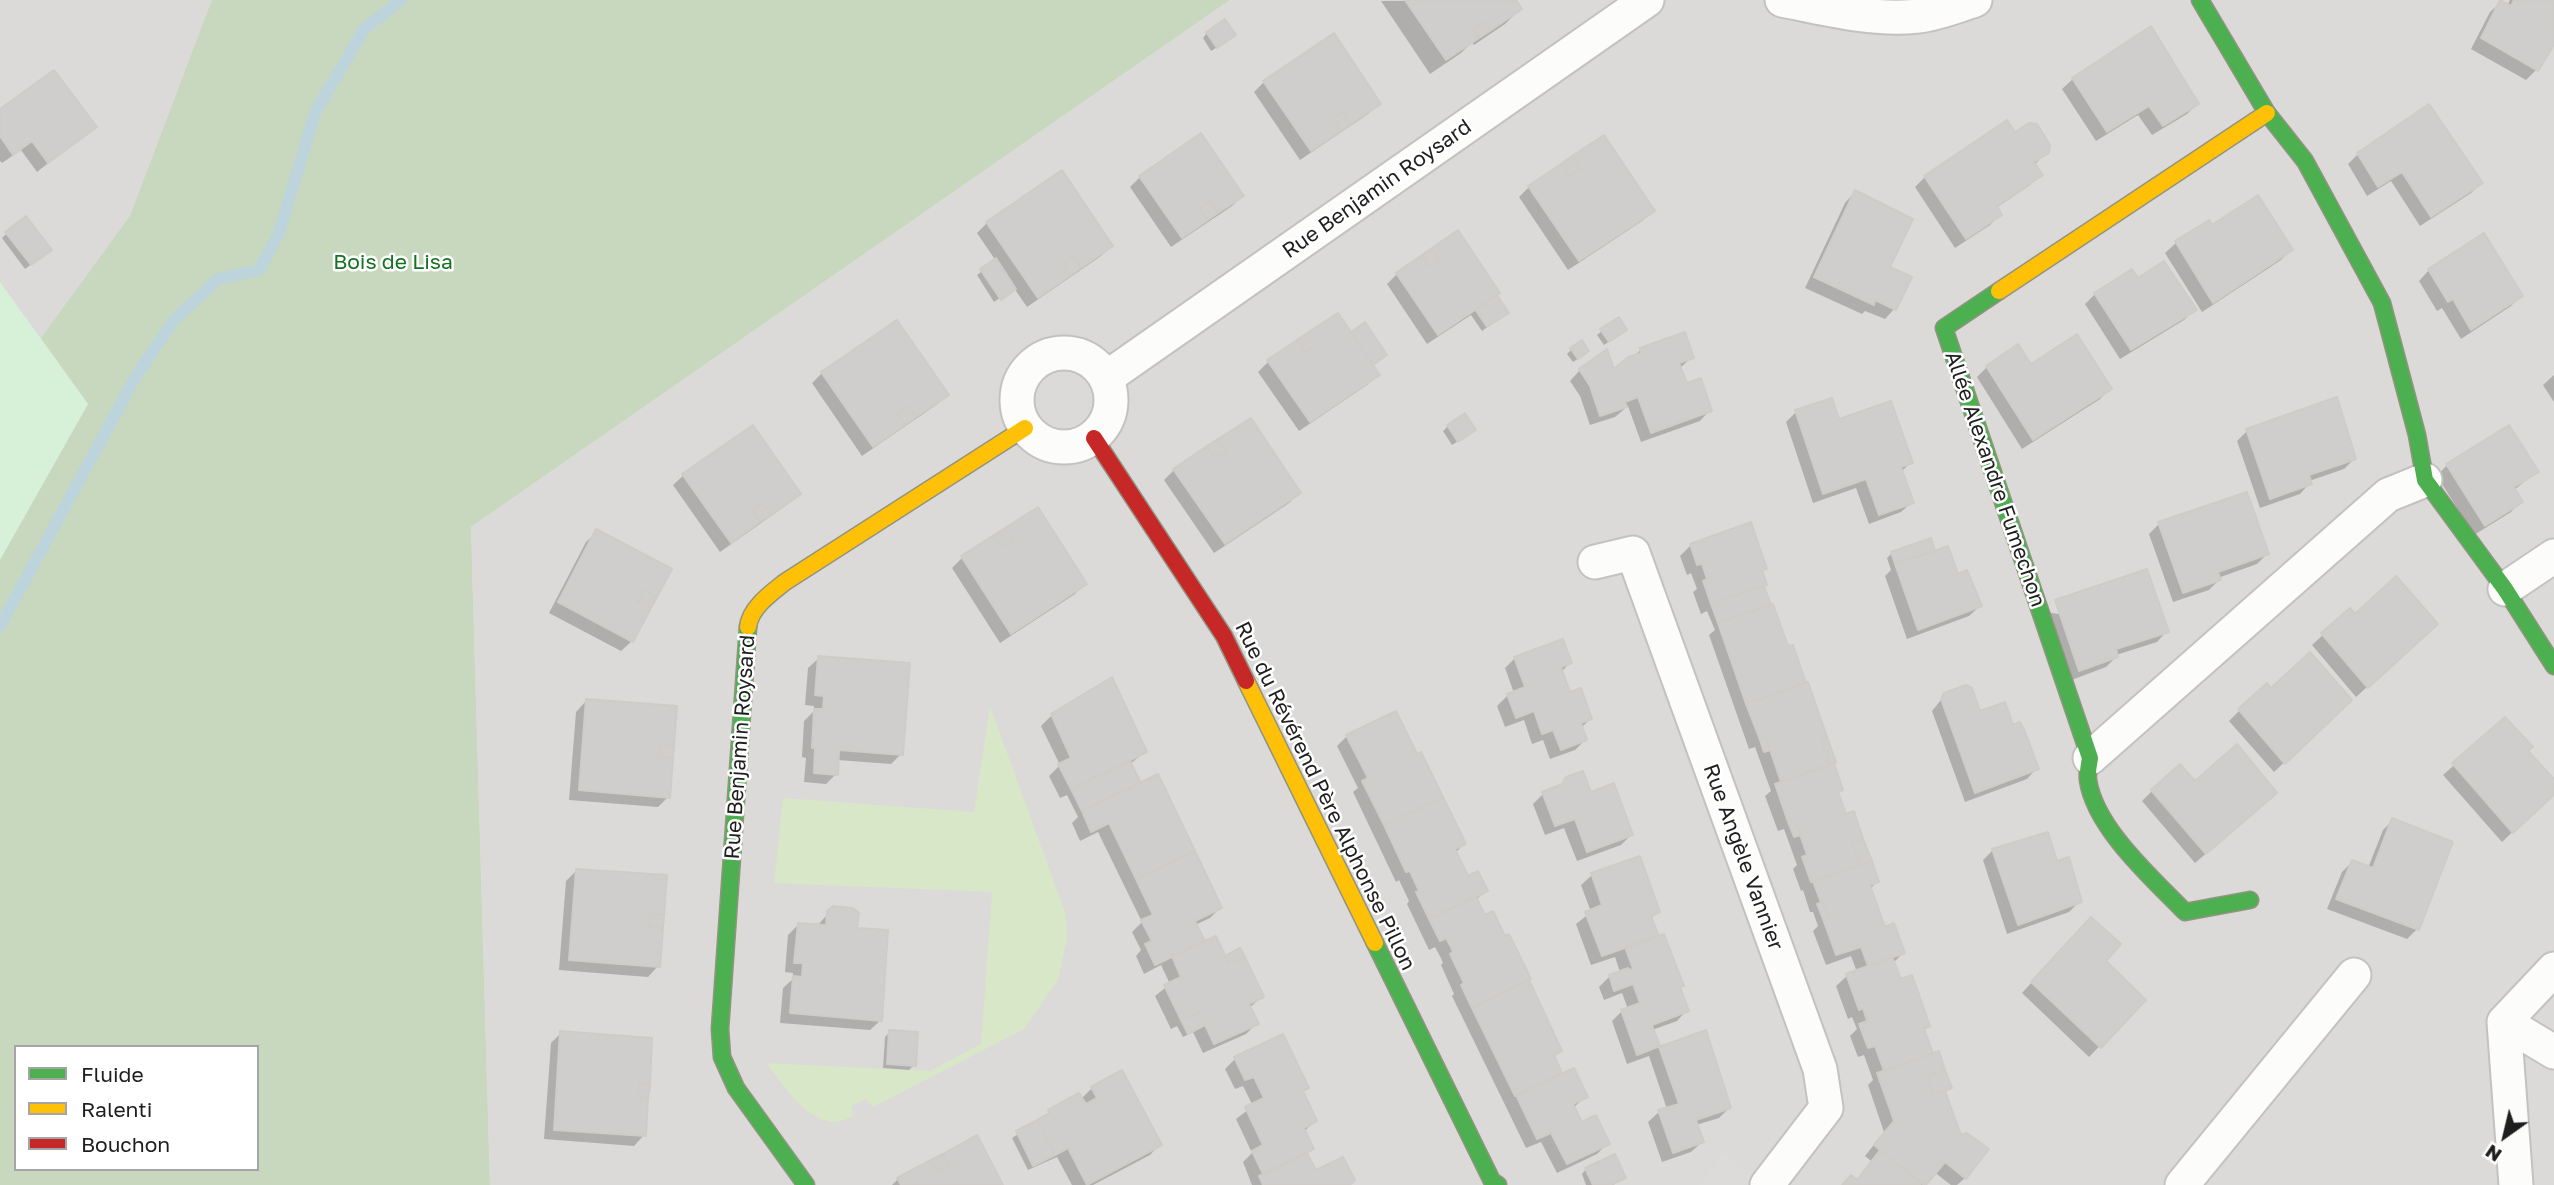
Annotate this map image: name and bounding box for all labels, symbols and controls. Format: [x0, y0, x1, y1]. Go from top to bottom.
street label: Rue Benjamin Roysard [1278, 114, 1476, 264]
park label: Bois de Lisa [333, 249, 453, 275]
street label: Allée Alexandre Fumechon [1939, 348, 2051, 610]
street label: Rue du Révérend Père Alphonse Pillon [1229, 617, 1421, 975]
street label: Rue Benjamin Roysard [720, 634, 760, 860]
street label: Rue Angèle Vannier [1698, 760, 1788, 954]
legend [14, 1045, 259, 1171]
text: Fluide [81, 1061, 144, 1087]
text: Ralenti [81, 1096, 152, 1122]
north arrow [2470, 1101, 2540, 1171]
text: Bouchon [81, 1131, 170, 1157]
text: N [2481, 1140, 2505, 1167]

